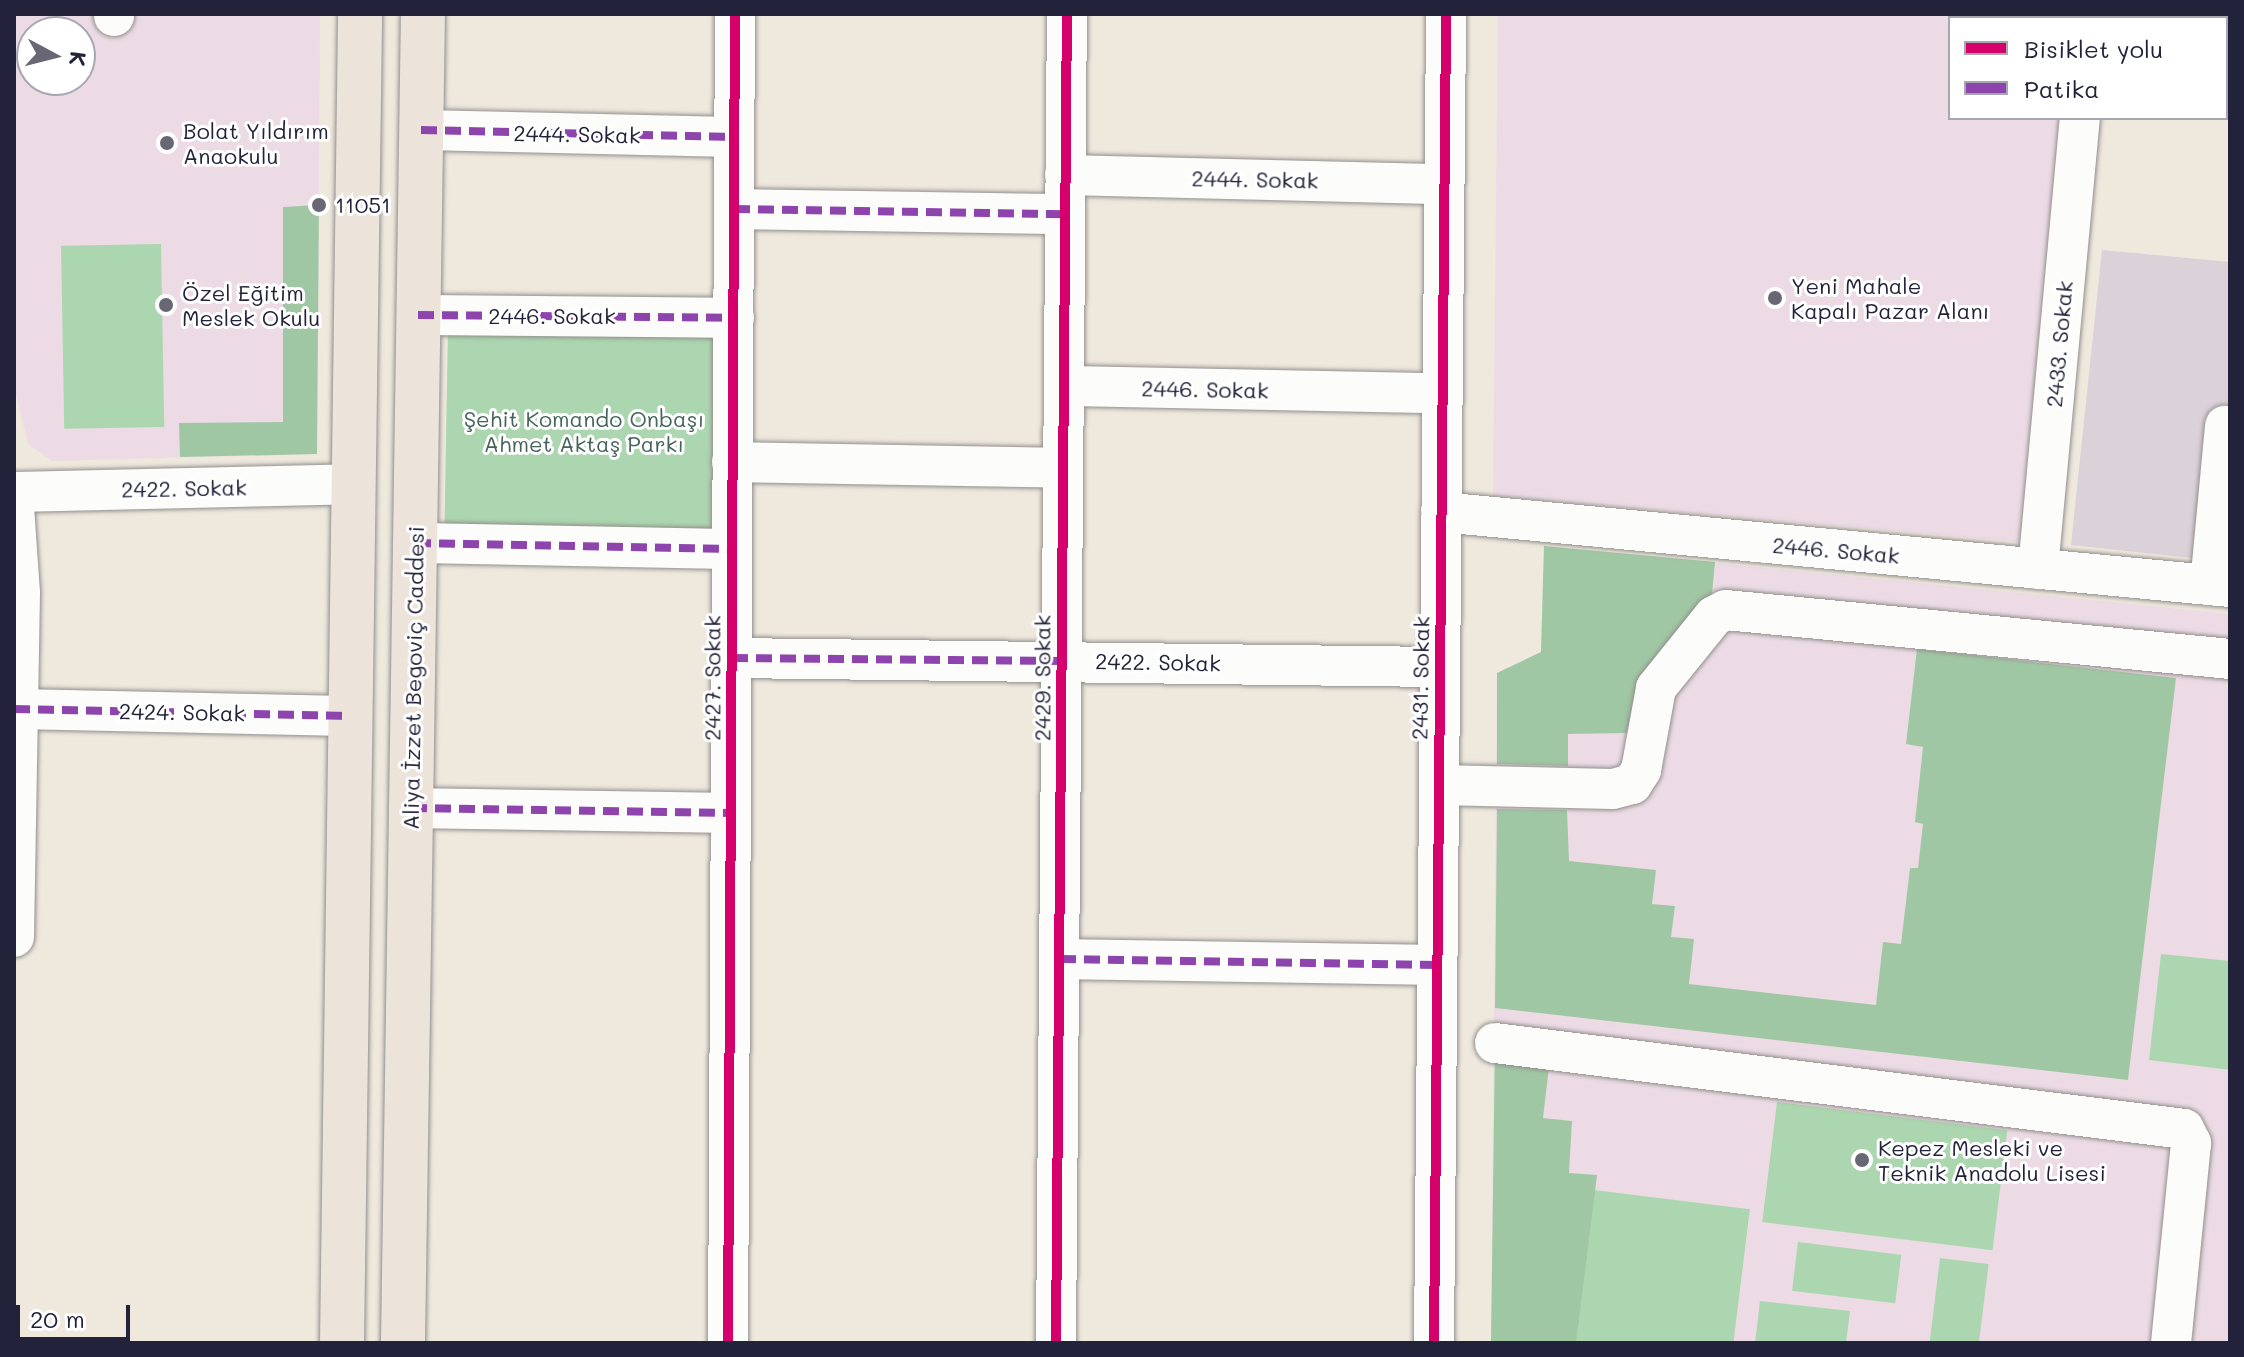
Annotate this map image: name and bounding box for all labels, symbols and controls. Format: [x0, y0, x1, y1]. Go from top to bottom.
north arrow [16, 16, 96, 96]
legend [1948, 16, 2228, 120]
text: Bisiklet yolu [2024, 33, 2163, 64]
text: K [63, 50, 94, 68]
text: Patika [2024, 73, 2099, 104]
place label: Bolat Yıldırım Anaokulu [183, 117, 329, 168]
street label: 2444. Sokak [513, 120, 641, 148]
marker: Bolat Yıldırım Anaokulu [158, 134, 176, 152]
street label: 2444. Sokak [1191, 165, 1319, 193]
place label: 11051 [335, 192, 391, 218]
marker: 11051 [310, 196, 328, 214]
place label: Yeni Mahale Kapalı Pazar Alanı [1791, 272, 1990, 324]
place label: Özel Eğitim Meslek Okulu [182, 279, 320, 330]
street label: 2433. Sokak [2040, 280, 2078, 408]
marker: Yeni Mahale Kapalı Pazar Alanı [1766, 289, 1784, 307]
marker: Özel Eğitim Meslek Okulu [157, 296, 175, 314]
street label: 2446. Sokak [488, 303, 616, 329]
street label: 2446. Sokak [1141, 375, 1269, 403]
park label: Şehit Komando Onbaşı Ahmet Aktaş Parkı [464, 405, 704, 456]
street label: 2422. Sokak [121, 474, 247, 502]
street label: Aliya İzzet Begoviç Caddesi [397, 526, 429, 830]
street label: 2446. Sokak [1771, 531, 1901, 569]
street label: 2427. Sokak [699, 615, 725, 741]
street label: 2429. Sokak [1029, 615, 1055, 741]
street label: 2431. Sokak [1406, 616, 1434, 740]
street label: 2422. Sokak [1095, 648, 1221, 676]
street label: 2424. Sokak [119, 698, 245, 726]
place label: Kepez Mesleki ve Teknik Anadolu Lisesi [1878, 1134, 2106, 1186]
marker: Kepez Mesleki ve Teknik Anadolu Lisesi [1853, 1151, 1871, 1169]
scale bar [20, 1289, 134, 1339]
text: 20 m [30, 1303, 85, 1334]

